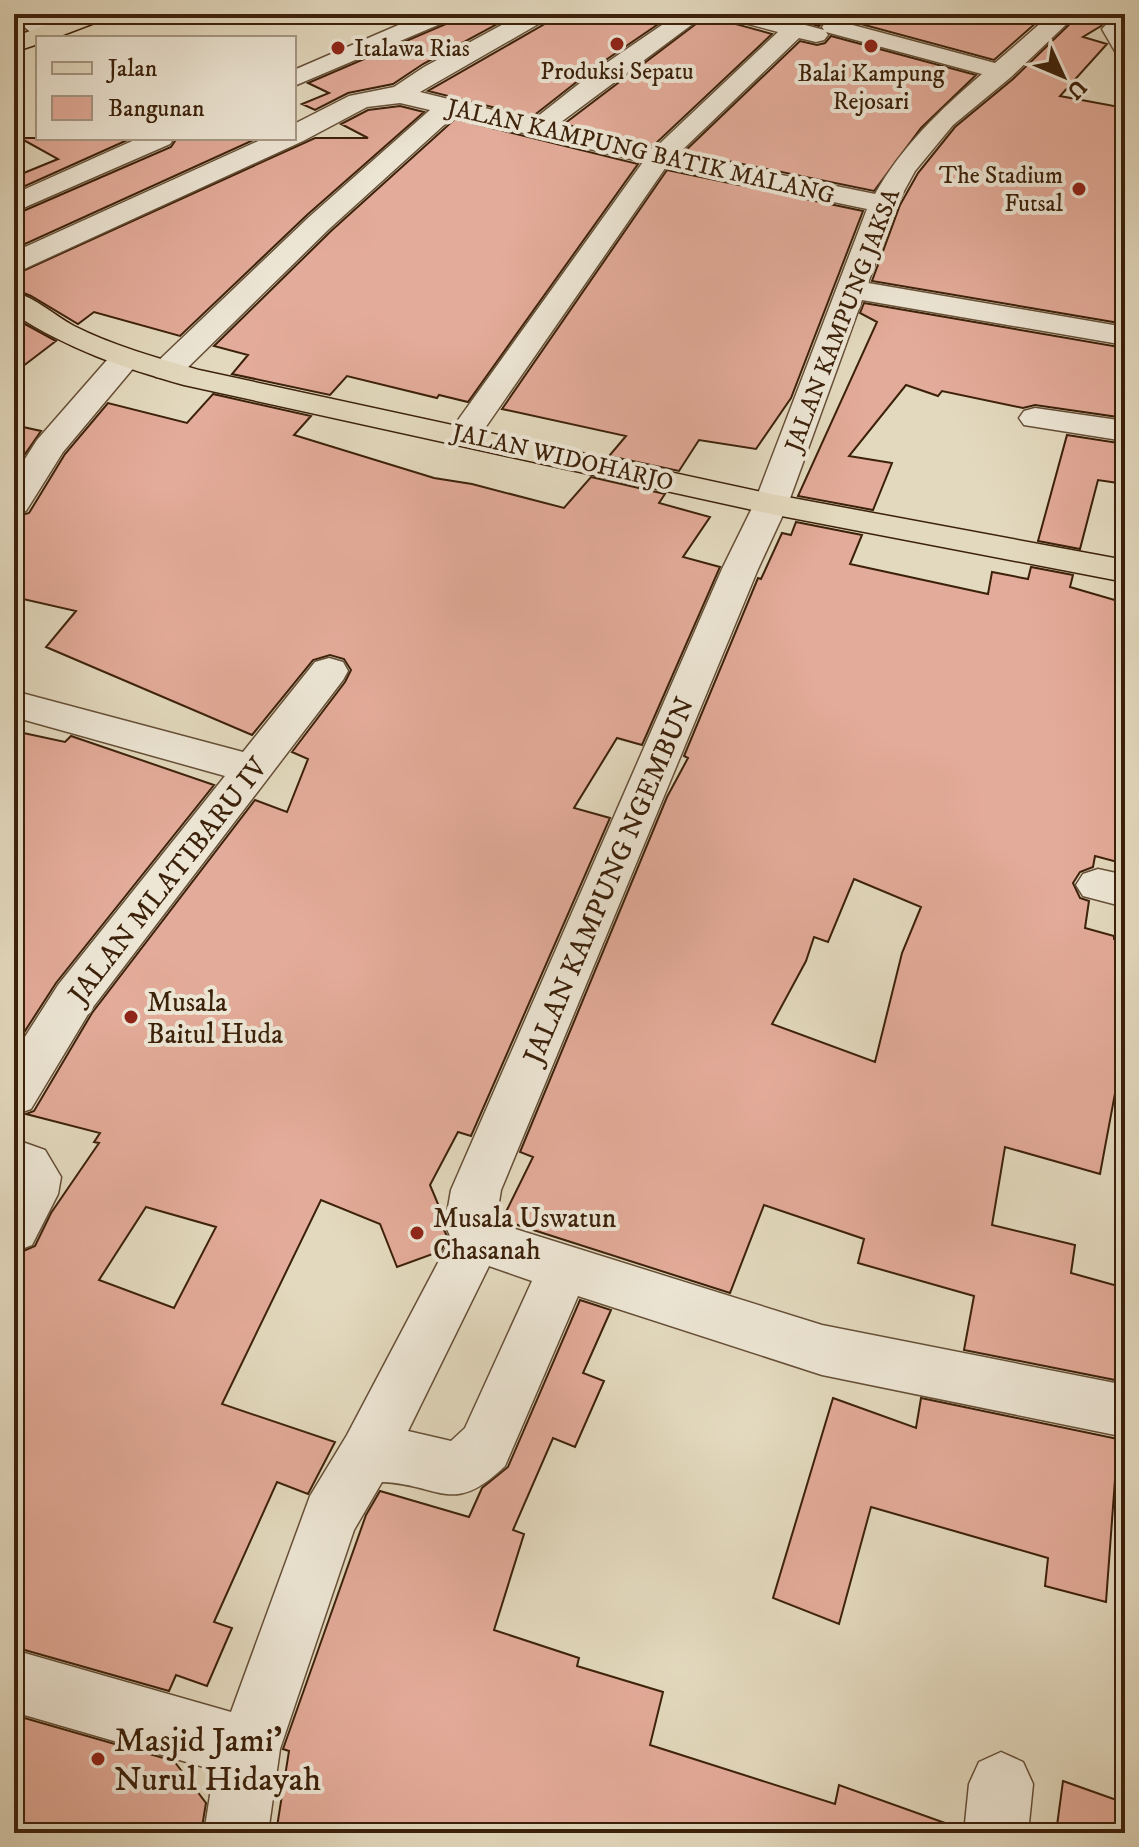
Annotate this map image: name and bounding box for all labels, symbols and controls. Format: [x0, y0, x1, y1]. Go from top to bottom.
place label: Italawa Rias [354, 34, 470, 64]
marker: Produksi Sepatu [608, 35, 626, 53]
legend [36, 36, 296, 140]
north arrow [1023, 36, 1103, 116]
marker: Balai Kampung Rejosari [862, 37, 880, 55]
marker: Italawa Rias [329, 39, 347, 57]
text: Jalan [106, 54, 158, 84]
place label: Produksi Sepatu [540, 57, 694, 87]
place label: Balai Kampung Rejosari [797, 59, 945, 117]
text: U [1061, 73, 1092, 104]
street label: JALAN KAMPUNG BATIK MALANG [442, 92, 838, 211]
text: Bangunan [108, 94, 205, 124]
place label: The Stadium Futsal [939, 161, 1064, 219]
marker: The Stadium Futsal [1070, 180, 1088, 198]
street label: JALAN KAMPUNG JAKSA [778, 184, 907, 458]
street label: JALAN WIDOHARJO [447, 417, 676, 498]
street label: JALAN KAMPUNG NGEMBUN [515, 692, 703, 1072]
street label: JALAN MLATIBARU IV [59, 750, 276, 1013]
place label: Musala Baitul Huda [147, 985, 283, 1052]
marker: Musala Baitul Huda [122, 1008, 140, 1026]
place label: Musala Uswatun Chasanah [433, 1201, 617, 1268]
marker: Musala Uswatun Chasanah [408, 1224, 426, 1242]
place label: Masjid Jami' Nurul Hidayah [114, 1720, 321, 1801]
marker: Masjid Jami' Nurul Hidayah [89, 1750, 107, 1768]

